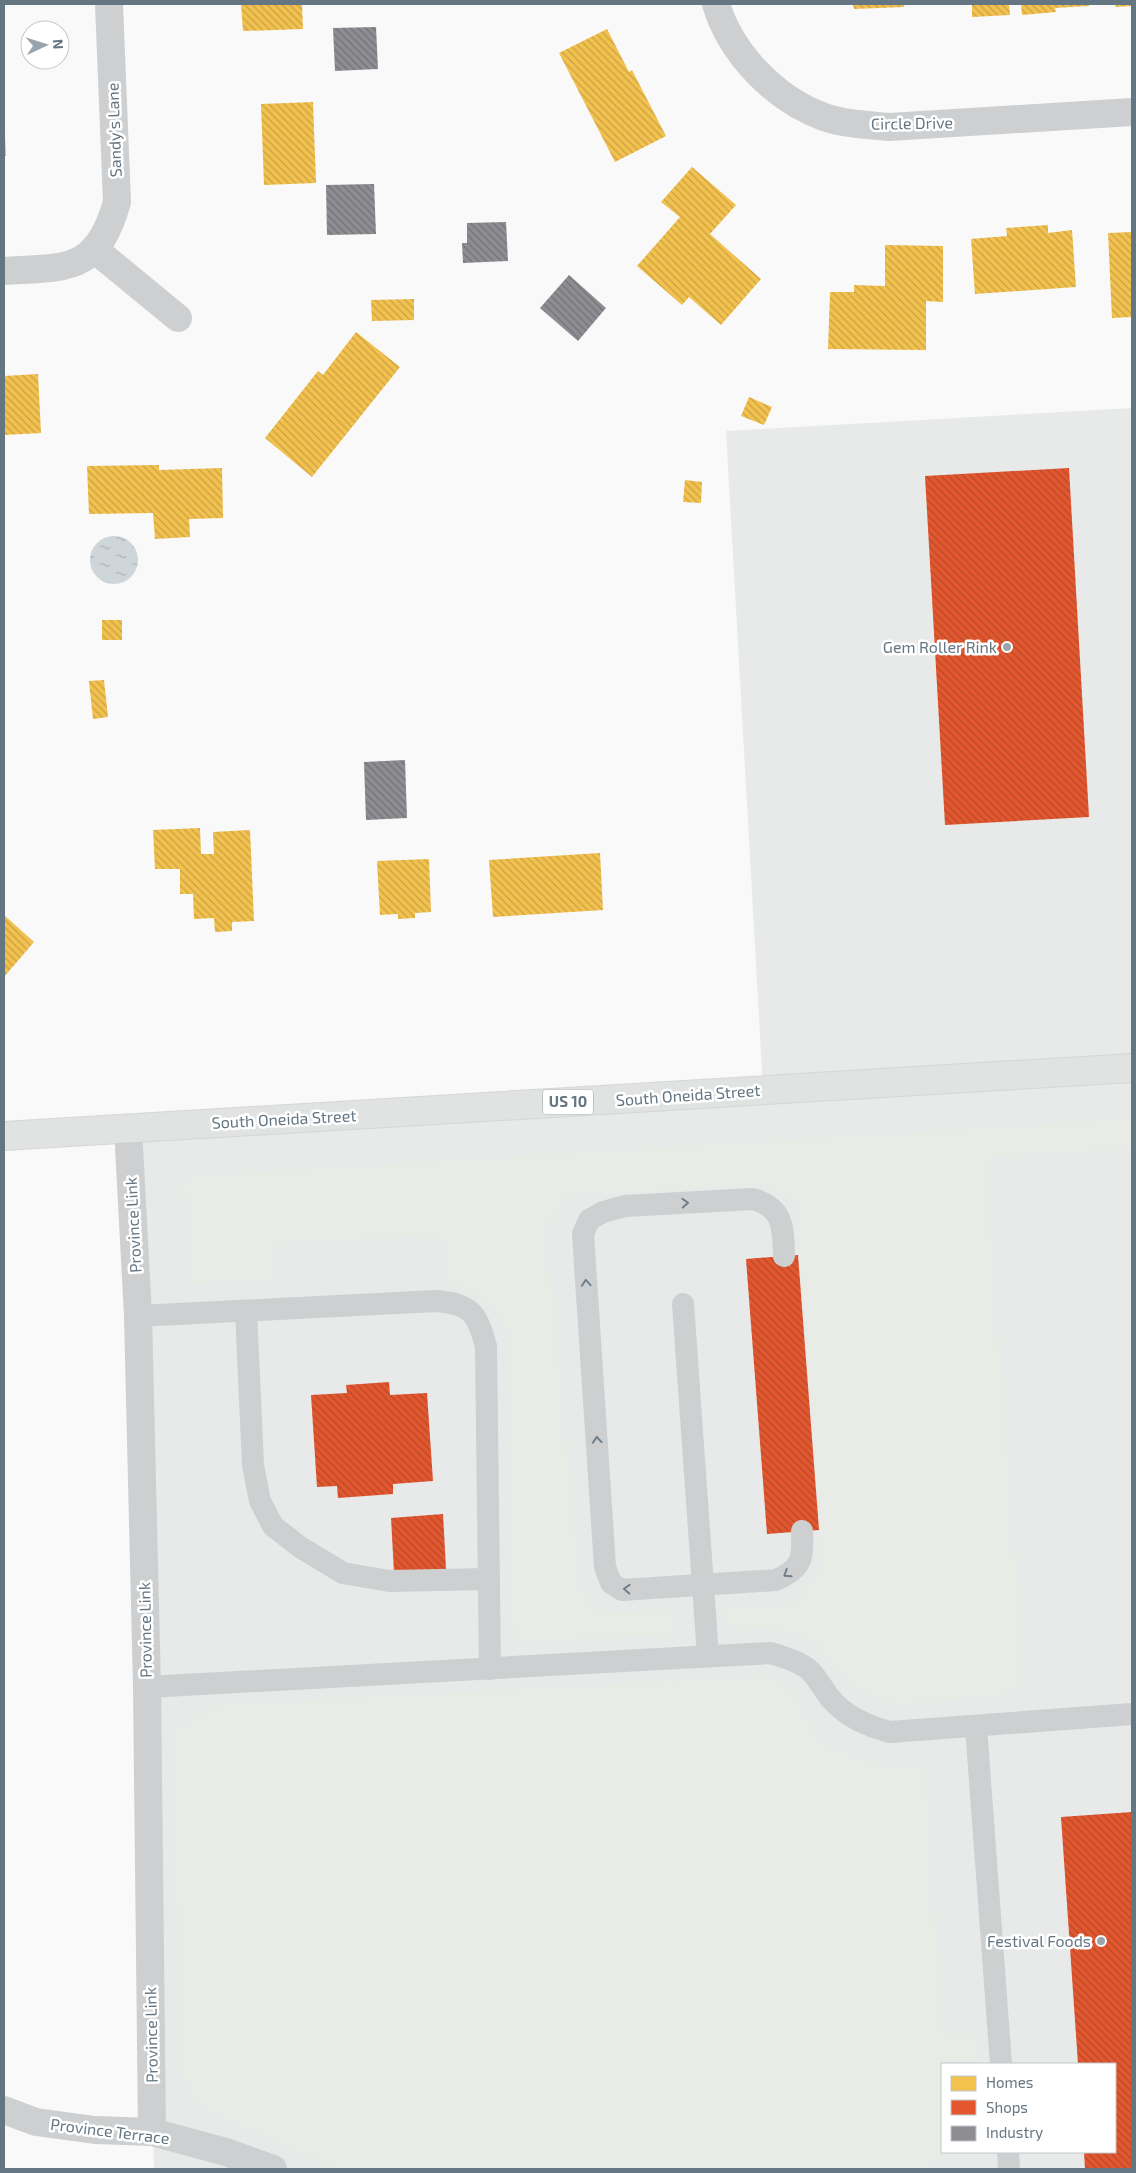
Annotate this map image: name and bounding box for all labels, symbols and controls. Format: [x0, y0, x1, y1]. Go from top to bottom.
north arrow [20, 20, 70, 70]
text: N [50, 38, 67, 50]
street label: Sandy's Lane [102, 82, 125, 178]
street label: Circle Drive [871, 112, 953, 133]
place label: Gem Roller Rink [883, 637, 997, 656]
marker: Gem Roller Rink [1001, 641, 1013, 653]
street label: South Oneida Street [615, 1080, 761, 1109]
road number: US 10 [543, 1090, 593, 1114]
street label: South Oneida Street [211, 1105, 357, 1132]
street label: Province Link [121, 1177, 144, 1273]
one-way arrow [681, 1197, 689, 1208]
one-way arrow [581, 1278, 592, 1286]
one-way arrow [591, 1436, 602, 1444]
one-way arrow [783, 1567, 792, 1577]
street label: Province Link [134, 1582, 155, 1678]
one-way arrow [623, 1583, 631, 1594]
place label: Festival Foods [987, 1931, 1091, 1950]
marker: Festival Foods [1095, 1935, 1107, 1947]
street label: Province Link [140, 1987, 161, 2083]
legend [941, 2063, 1116, 2153]
text: Homes [986, 2073, 1033, 2091]
text: Shops [986, 2098, 1028, 2116]
street label: Province Terrace [49, 2114, 171, 2147]
text: Industry [986, 2123, 1043, 2141]

